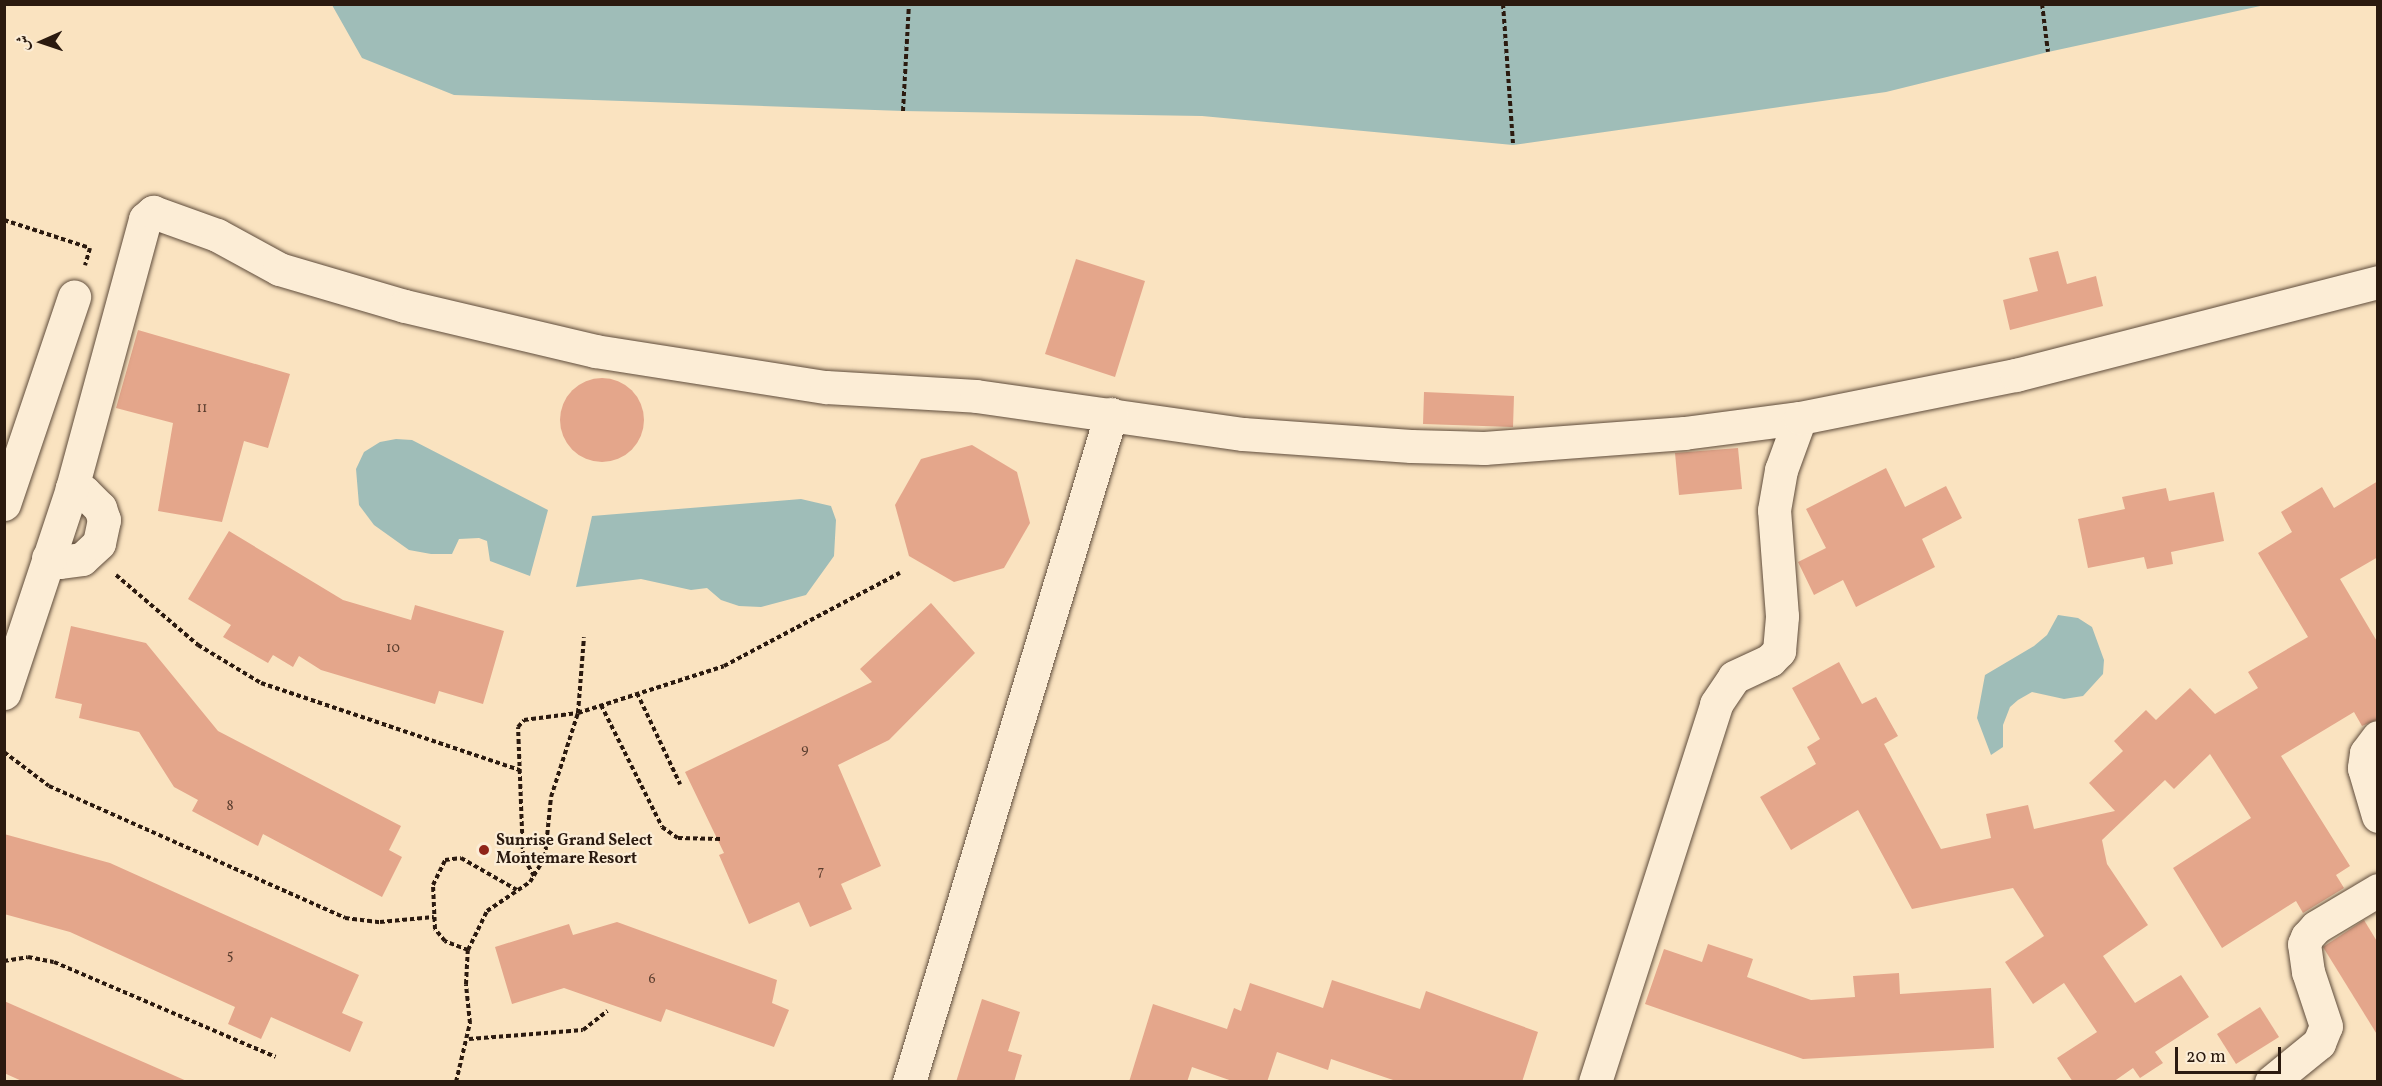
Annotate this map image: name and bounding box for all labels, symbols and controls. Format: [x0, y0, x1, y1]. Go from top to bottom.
north arrow [12, 12, 72, 72]
text: ش [13, 34, 35, 51]
house number: 11 [197, 401, 207, 417]
house number: 10 [386, 641, 400, 657]
house number: 9 [801, 742, 809, 758]
house number: 8 [226, 799, 234, 815]
place label: Sunrise Grand Select Montemare Resort [496, 831, 652, 869]
marker: Sunrise Grand Select Montemare Resort [477, 843, 491, 857]
house number: 7 [818, 864, 824, 880]
house number: 5 [227, 948, 233, 964]
house number: 6 [648, 972, 656, 988]
scale bar [2178, 1035, 2284, 1073]
text: 20 m [2186, 1045, 2226, 1070]

